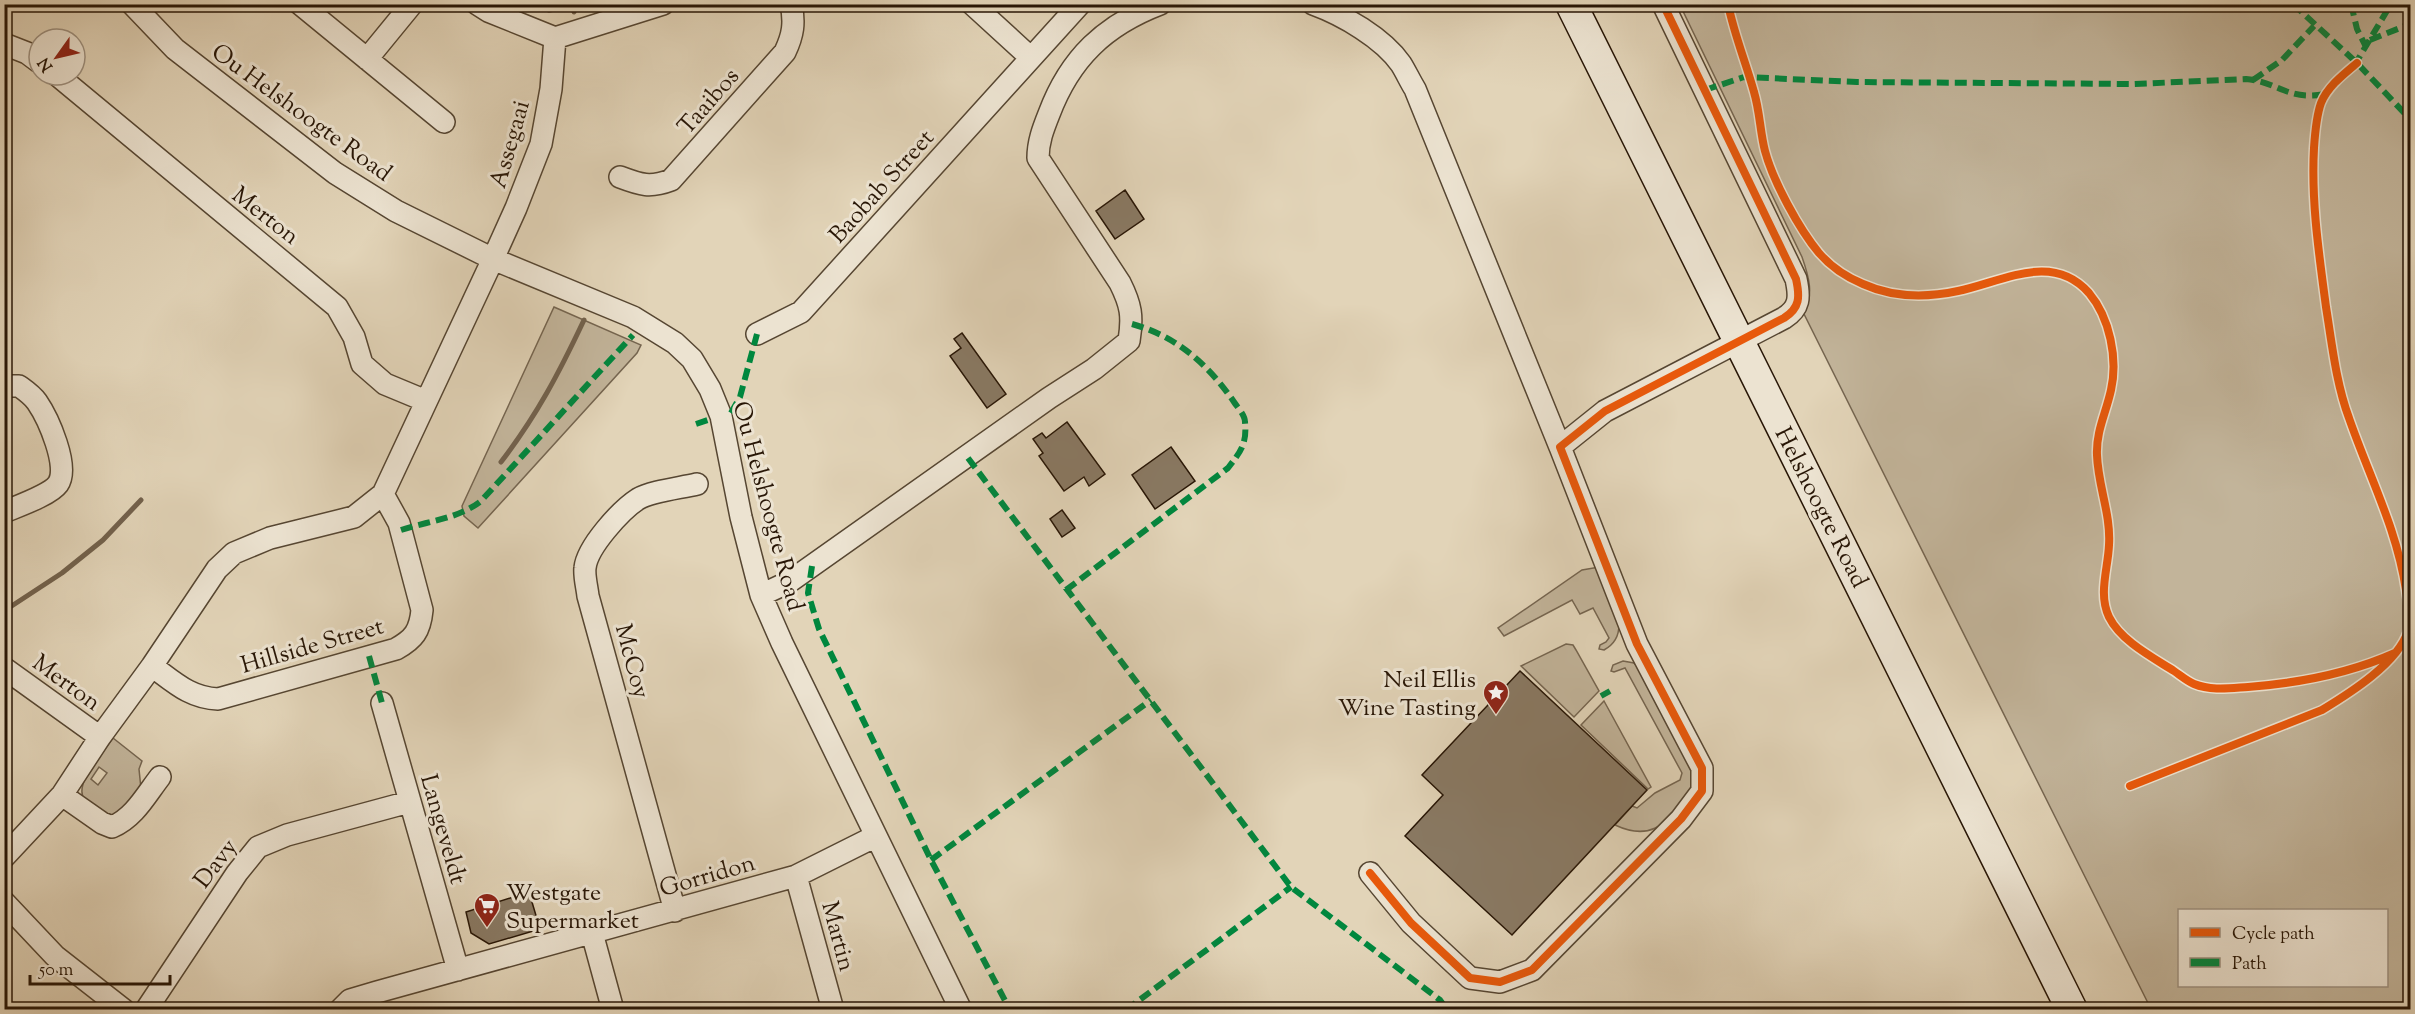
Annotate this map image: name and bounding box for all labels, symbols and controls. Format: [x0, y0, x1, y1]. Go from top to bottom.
north arrow [27, 27, 87, 87]
street label: Ou Helshoogte Road [204, 36, 398, 191]
text: N [33, 52, 60, 76]
street label: Taaibos [671, 61, 748, 143]
street label: Assegaai [482, 96, 540, 193]
street label: Baobab Street [822, 123, 943, 252]
street label: Merton [224, 179, 306, 254]
street label: Ou Helshoogte Road [723, 398, 812, 616]
street label: Helshoogte Road [1765, 422, 1876, 595]
street label: Hillside Street [237, 610, 388, 684]
street label: McCoy [605, 621, 657, 702]
street label: Merton [25, 647, 107, 720]
place label: Neil Ellis Wine Tasting [1338, 664, 1476, 726]
place icon: Neil Ellis Wine Tasting [1481, 678, 1511, 716]
street label: Langeveldt [410, 771, 474, 888]
street label: Davy [187, 832, 247, 896]
street label: Gorridon [656, 847, 759, 907]
place label: Westgate Supermarket [506, 877, 639, 939]
supermarket icon: Westgate Supermarket [472, 891, 502, 929]
street label: Martin [811, 898, 863, 975]
legend [2178, 909, 2388, 987]
text: Cycle path [2232, 922, 2315, 948]
scale bar [30, 948, 170, 986]
text: Path [2232, 952, 2267, 978]
text: 50 m [38, 958, 74, 984]

